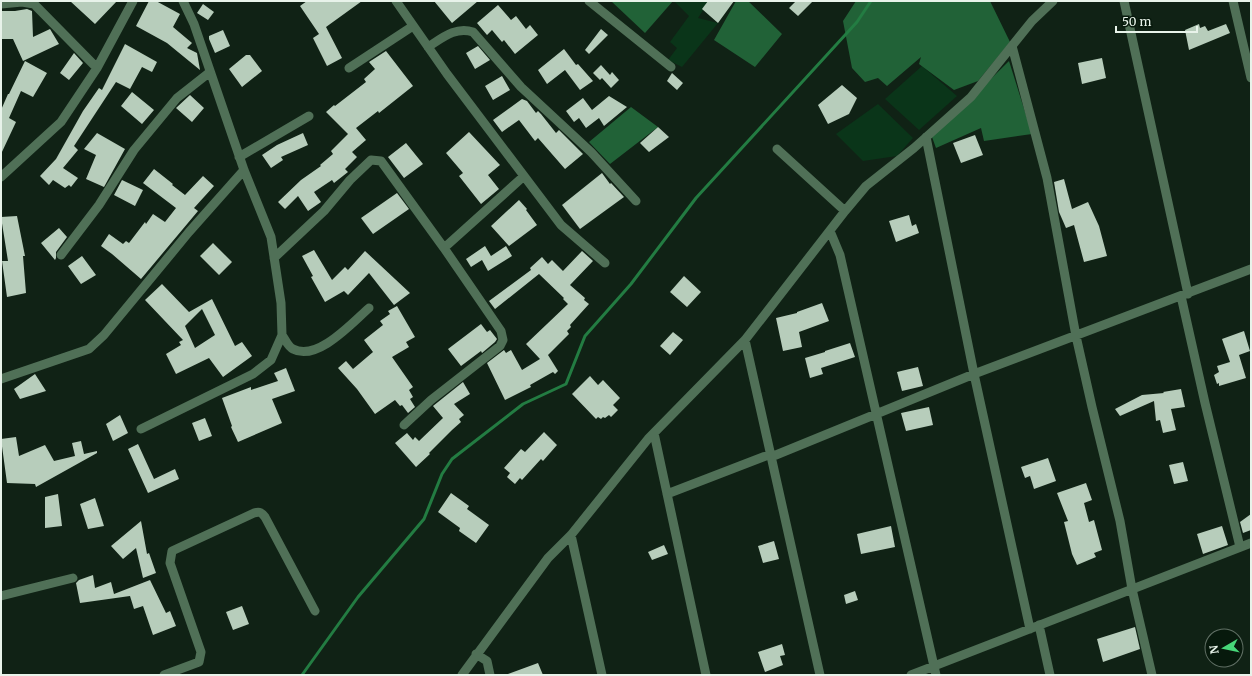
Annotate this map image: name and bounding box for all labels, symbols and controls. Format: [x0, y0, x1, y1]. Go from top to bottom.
scale bar [1116, 8, 1197, 34]
text: 50 m [1122, 14, 1151, 29]
north arrow [1204, 628, 1244, 668]
text: N [1206, 644, 1222, 655]

